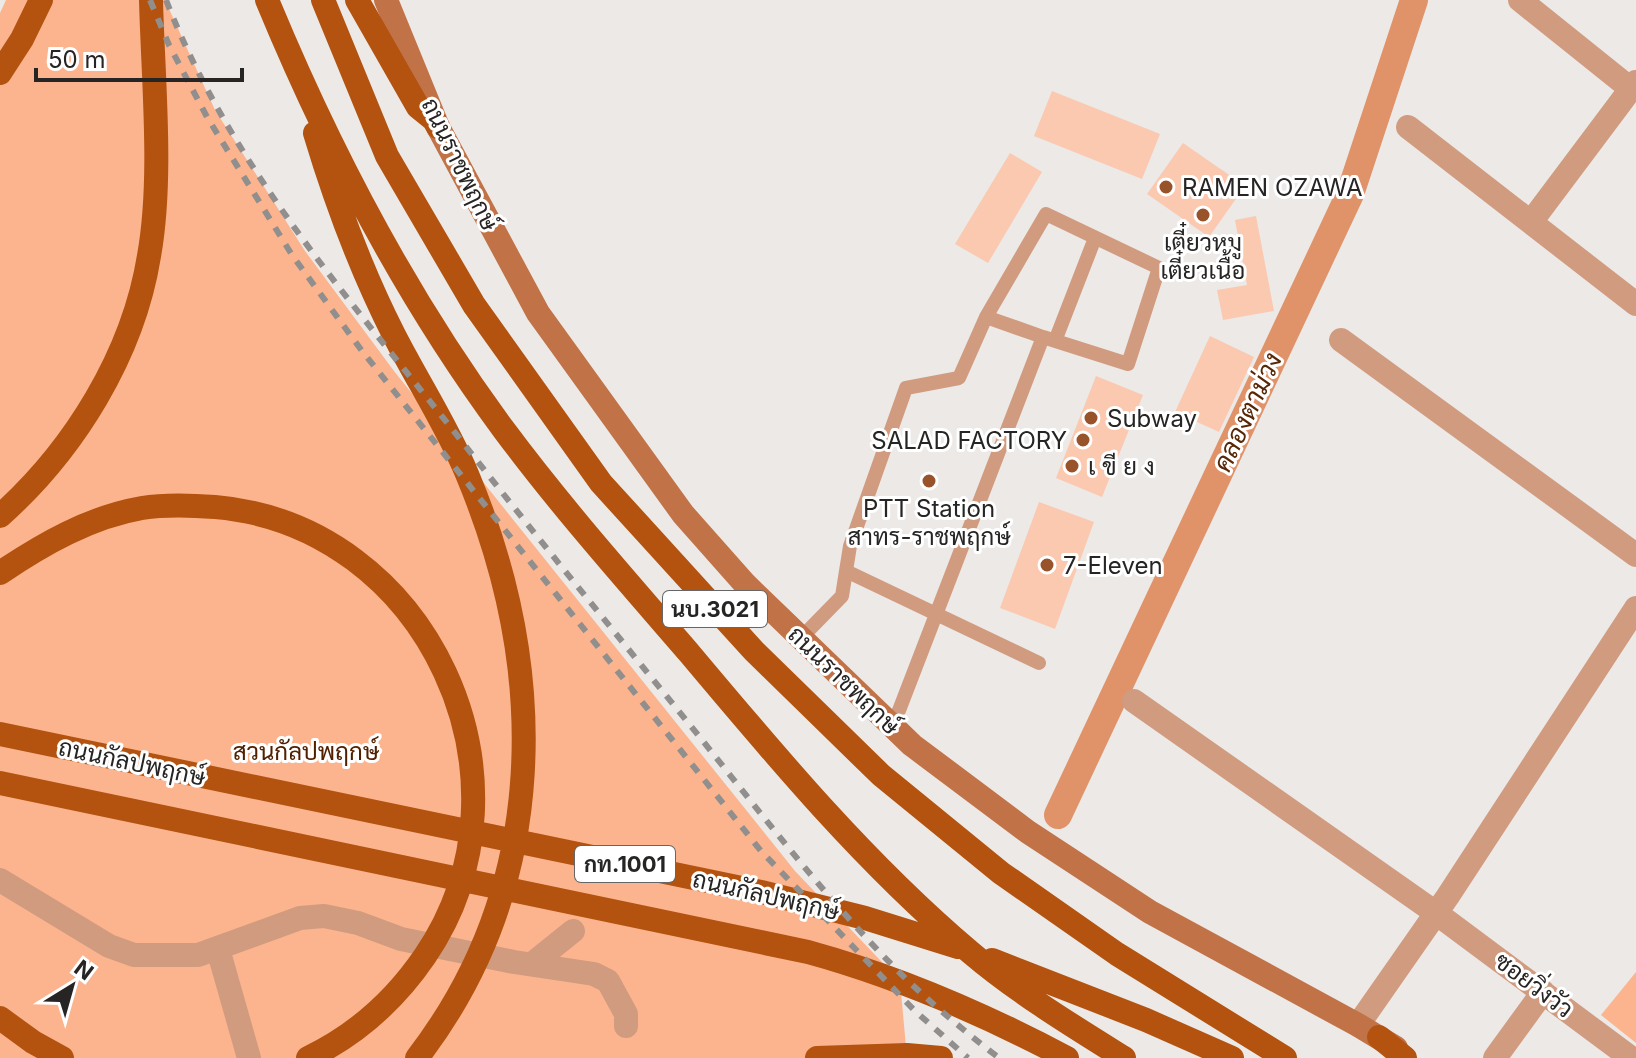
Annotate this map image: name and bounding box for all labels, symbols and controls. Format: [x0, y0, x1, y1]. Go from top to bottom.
scale bar [36, 32, 242, 82]
text: 50 m [48, 45, 106, 74]
street label: ถนนราชพฤกษ์ [415, 93, 506, 236]
place label: RAMEN OZAWA [1182, 173, 1362, 202]
marker: RAMEN OZAWA [1157, 178, 1175, 196]
marker: เตี๋ยวหมู เตี๋ยวเนื้อ [1194, 206, 1212, 224]
place label: เตี๋ยวหมู เตี๋ยวเนื้อ [1161, 221, 1245, 285]
water label: คลองตาม่วง [1206, 348, 1288, 476]
place label: Subway [1107, 404, 1197, 433]
marker: Subway [1082, 409, 1100, 427]
place label: SALAD FACTORY [871, 426, 1067, 455]
marker: SALAD FACTORY [1074, 431, 1092, 449]
place label: เ ขี ย ง [1088, 452, 1155, 481]
marker: เ ขี ย ง [1063, 457, 1081, 475]
marker: PTT Station สาทร-ราชพฤกษ์ [920, 472, 938, 490]
place label: PTT Station สาทร-ราชพฤกษ์ [847, 494, 1011, 551]
place label: 7-Eleven [1063, 551, 1163, 580]
marker: 7-Eleven [1038, 556, 1056, 574]
road number: นบ.3021 [663, 591, 767, 627]
street label: ถนนราชพฤกษ์ [782, 619, 907, 741]
street label: ถนนกัลปพฤกษ์ [56, 731, 209, 792]
park label: สวนกัลปพฤกษ์ [233, 736, 380, 766]
road number: กท.1001 [575, 846, 675, 882]
street label: ถนนกัลปพฤกษ์ [690, 863, 843, 926]
street label: ซอยวิ่งวัว [1489, 942, 1582, 1024]
north arrow [32, 946, 112, 1026]
text: N [70, 955, 99, 985]

